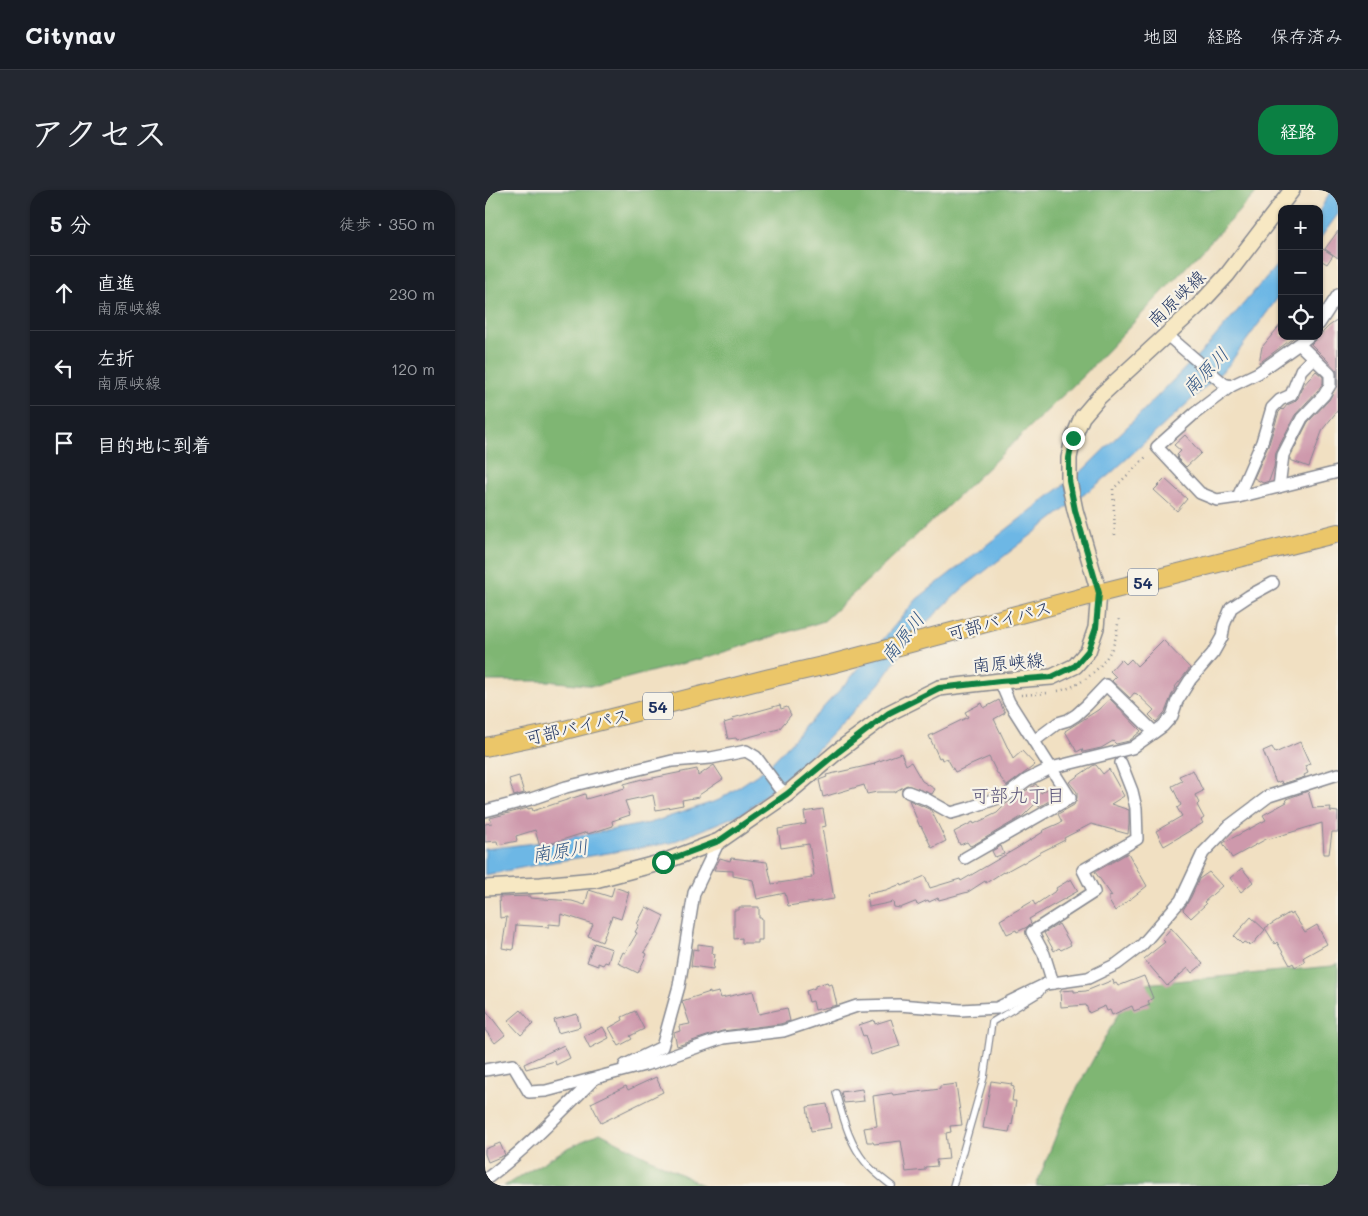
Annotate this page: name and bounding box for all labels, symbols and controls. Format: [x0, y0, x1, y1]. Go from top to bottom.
text: Citynav [25, 19, 116, 50]
text: 地図 [1143, 24, 1179, 48]
text: 経路 [1207, 24, 1243, 48]
text: 保存済み [1271, 24, 1343, 48]
button: 経路 [1258, 105, 1338, 155]
text: アクセス [30, 109, 168, 155]
map controls [1278, 205, 1323, 340]
button: + [1278, 205, 1323, 250]
text: 5 分 [50, 210, 91, 237]
text: 徒歩 · 350 m [339, 213, 435, 234]
button: − [1278, 250, 1323, 295]
street label: 南原峡線 [1142, 264, 1210, 332]
text: 直進 [97, 270, 135, 295]
icon: ahead [50, 279, 78, 307]
text: 230 m [389, 283, 435, 304]
button: locate [1278, 295, 1323, 340]
text: 南原峡線 [97, 297, 161, 318]
water label: 南原川 [1176, 342, 1234, 400]
text: 左折 [97, 345, 135, 370]
icon: left [50, 354, 78, 382]
text: 120 m [391, 358, 435, 379]
text: 南原峡線 [97, 372, 161, 393]
route end [1062, 427, 1085, 450]
icon: arrive [50, 429, 78, 457]
text: 目的地に到着 [97, 432, 211, 457]
road number: 54 [1128, 568, 1158, 596]
street label: 可部バイパス [944, 594, 1054, 646]
water label: 南原川 [875, 607, 929, 667]
street label: 南原峡線 [971, 647, 1045, 677]
road number: 54 [643, 692, 673, 720]
street label: 可部バイパス [522, 702, 632, 750]
district label: 可部九丁目 [970, 782, 1066, 807]
water label: 南原川 [530, 833, 590, 867]
route start [652, 851, 675, 874]

